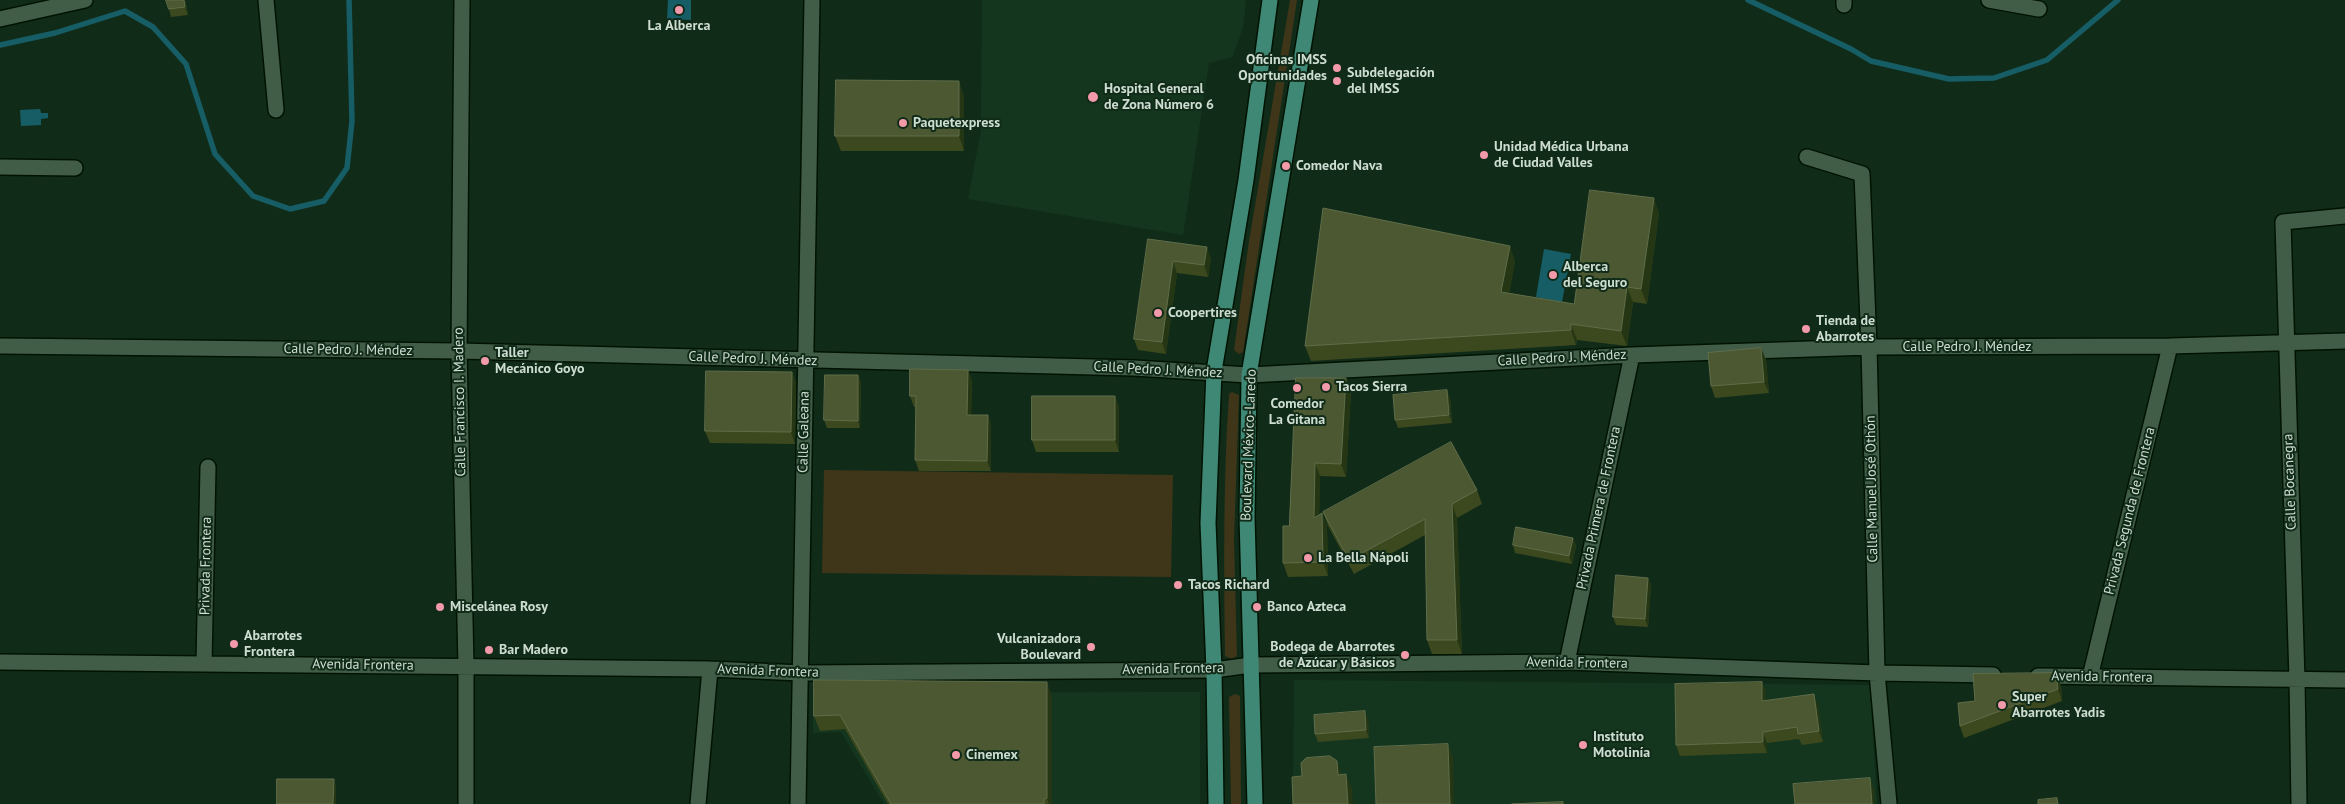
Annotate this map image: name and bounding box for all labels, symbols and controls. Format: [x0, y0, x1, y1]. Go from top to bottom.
marker: La Alberca [673, 4, 685, 16]
place label: La Alberca [648, 18, 710, 34]
place label: Oficinas IMSS Oportunidades [1238, 52, 1327, 84]
marker: Oficinas IMSS Oportunidades [1331, 62, 1343, 74]
place label: Subdelegación del IMSS [1347, 65, 1435, 98]
marker: Subdelegación del IMSS [1331, 75, 1343, 87]
place label: Hospital General de Zona Número 6 [1104, 81, 1214, 114]
marker: Hospital General de Zona Número 6 [1086, 90, 1100, 104]
place label: Paquetexpress [913, 115, 1000, 131]
marker: Paquetexpress [897, 117, 909, 129]
place label: Unidad Médica Urbana de Ciudad Valles [1494, 139, 1629, 172]
marker: Unidad Médica Urbana de Ciudad Valles [1478, 149, 1490, 161]
place label: Comedor Nava [1296, 158, 1383, 174]
marker: Comedor Nava [1280, 160, 1292, 172]
place label: Alberca del Seguro [1563, 259, 1627, 292]
marker: Alberca del Seguro [1547, 269, 1559, 281]
place label: Coopertires [1168, 305, 1237, 321]
marker: Coopertires [1152, 307, 1164, 319]
place label: Tienda de Abarrotes [1816, 313, 1875, 346]
marker: Tienda de Abarrotes [1800, 323, 1812, 335]
street label: Calle Francisco I. Madero [450, 327, 470, 477]
street label: Calle Pedro J. Méndez [1902, 339, 2032, 355]
street label: Calle Pedro J. Méndez [283, 340, 413, 360]
place label: Taller Mecánico Goyo [495, 345, 585, 378]
street label: Calle Pedro J. Méndez [1497, 346, 1627, 370]
street label: Calle Pedro J. Méndez [688, 348, 818, 370]
marker: Taller Mecánico Goyo [479, 355, 491, 367]
street label: Calle Pedro J. Méndez [1093, 358, 1223, 382]
street label: Boulevard México-Laredo [1238, 369, 1260, 521]
place label: Tacos Sierra [1336, 379, 1407, 395]
marker: Tacos Sierra [1320, 381, 1332, 393]
marker: Comedor La Gitana [1291, 382, 1303, 394]
street label: Calle Galeana [795, 391, 813, 473]
place label: Comedor La Gitana [1269, 396, 1325, 428]
street label: Calle Manuel José Othón [1862, 415, 1882, 563]
street label: Privada Primera de Frontera [1573, 425, 1625, 591]
street label: Privada Segunda de Frontera [2101, 426, 2159, 596]
street label: Calle Bocanegra [2280, 433, 2300, 531]
street label: Privada Frontera [197, 517, 215, 615]
place label: La Bella Nápoli [1318, 550, 1409, 566]
marker: La Bella Nápoli [1302, 552, 1314, 564]
place label: Tacos Richard [1188, 577, 1270, 593]
marker: Tacos Richard [1172, 579, 1184, 591]
place label: Miscelánea Rosy [450, 599, 548, 615]
place label: Banco Azteca [1267, 599, 1346, 615]
marker: Miscelánea Rosy [434, 601, 446, 613]
marker: Banco Azteca [1251, 601, 1263, 613]
place label: Abarrotes Frontera [244, 628, 302, 660]
place label: Vulcanizadora Boulevard [997, 631, 1081, 664]
marker: Abarrotes Frontera [228, 638, 240, 650]
place label: Bodega de Abarrotes de Azúcar y Básicos [1270, 639, 1395, 672]
marker: Vulcanizadora Boulevard [1085, 641, 1097, 653]
place label: Bar Madero [499, 642, 568, 658]
marker: Bar Madero [483, 644, 495, 656]
marker: Bodega de Abarrotes de Azúcar y Básicos [1399, 649, 1411, 661]
street label: Avenida Frontera [1526, 654, 1628, 672]
street label: Avenida Frontera [312, 656, 414, 674]
street label: Avenida Frontera [1122, 660, 1224, 678]
street label: Avenida Frontera [717, 661, 819, 681]
street label: Avenida Frontera [2051, 668, 2153, 686]
place label: Super Abarrotes Yadis [2012, 689, 2105, 722]
marker: Super Abarrotes Yadis [1996, 699, 2008, 711]
place label: Instituto Motolinía [1593, 729, 1650, 762]
marker: Instituto Motolinía [1577, 739, 1589, 751]
place label: Cinemex [966, 747, 1018, 763]
marker: Cinemex [950, 749, 962, 761]

